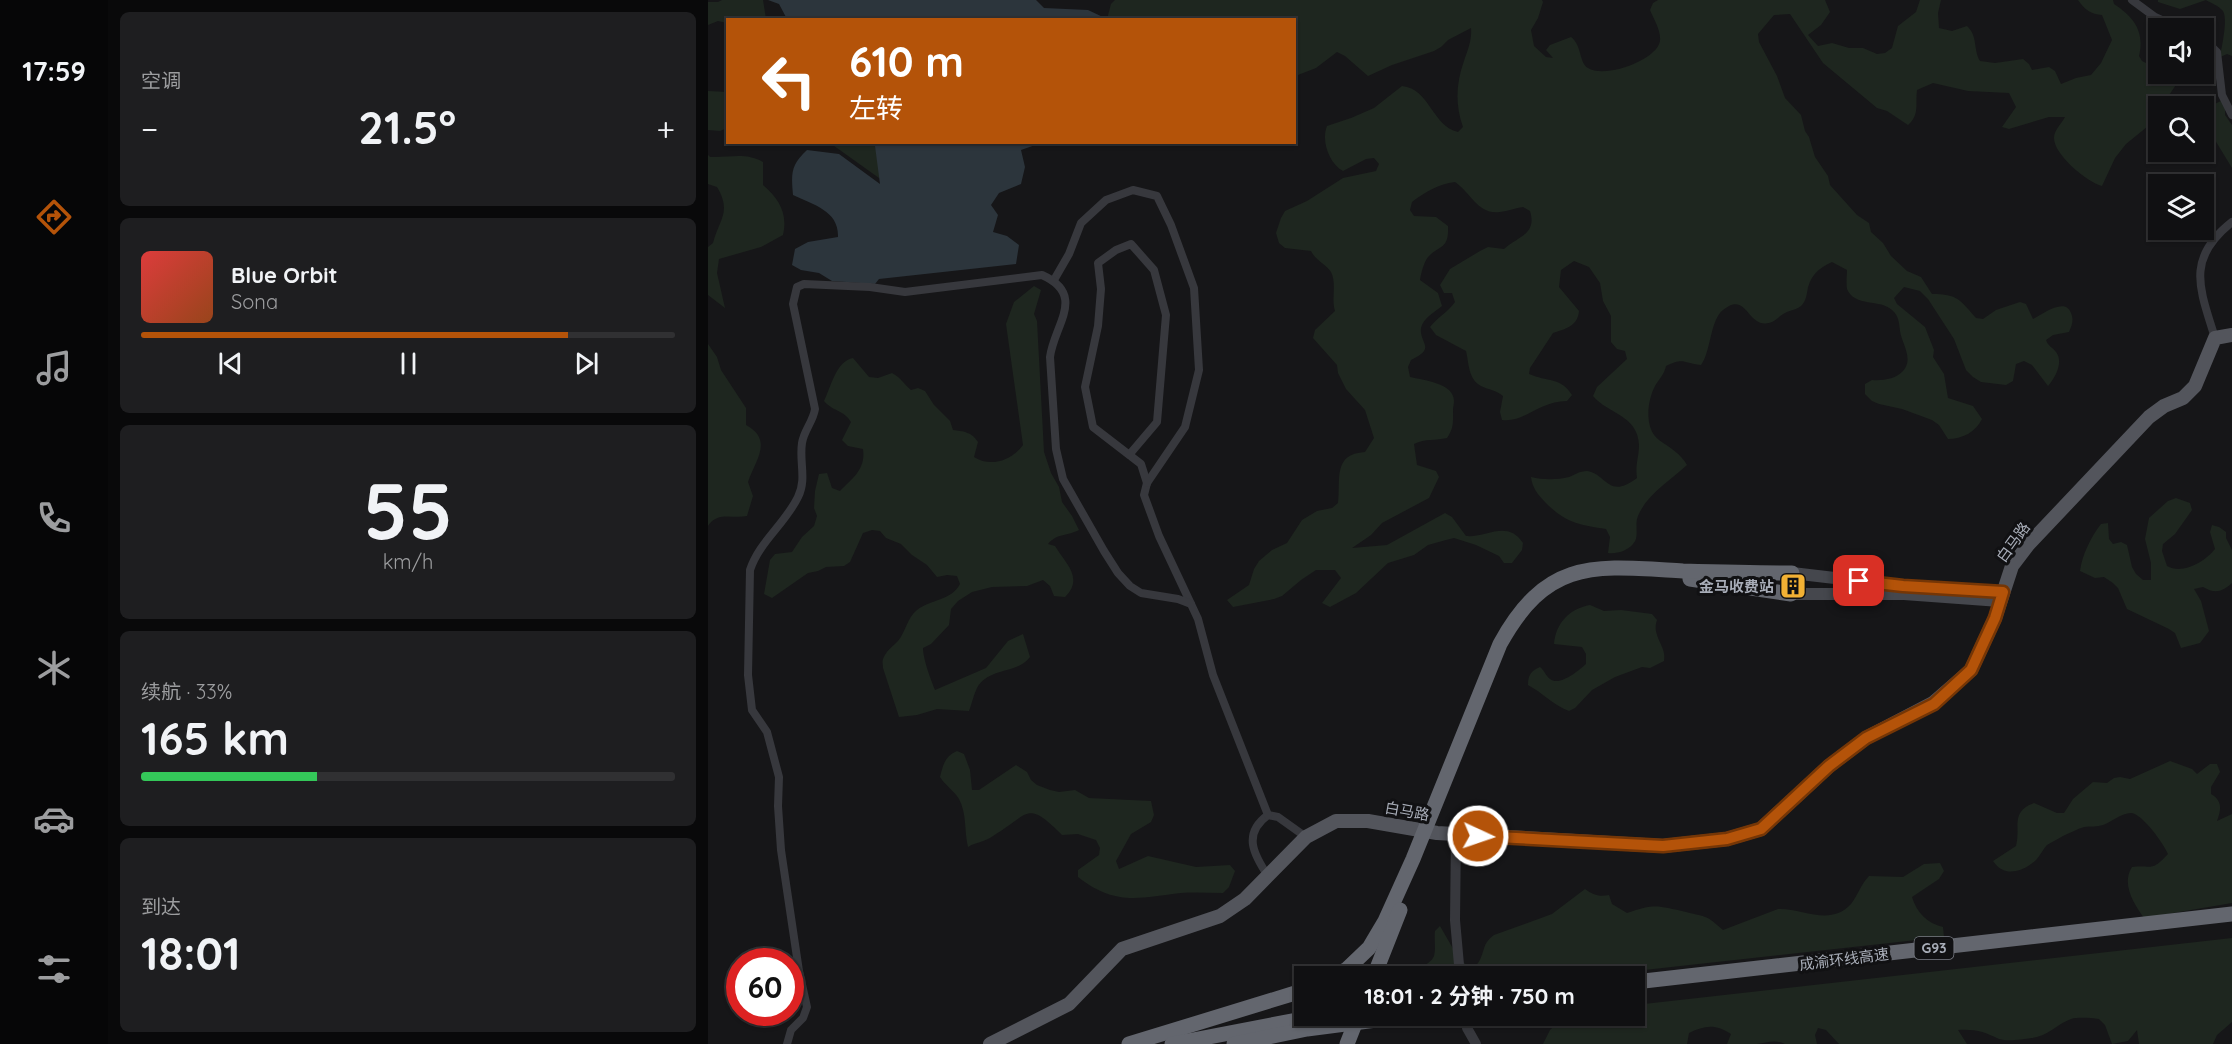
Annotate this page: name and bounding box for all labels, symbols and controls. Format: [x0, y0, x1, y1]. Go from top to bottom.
map controls [2148, 18, 2214, 240]
button: sound [2148, 18, 2214, 84]
text: 610 m [849, 35, 964, 88]
icon: left [750, 42, 828, 120]
text: 17:59 [22, 54, 86, 88]
text: 空调 [141, 68, 181, 93]
text: 左转 [849, 91, 903, 125]
button: search [2148, 96, 2214, 162]
text: 21.5° [358, 99, 456, 155]
text: − [141, 108, 158, 149]
text: + [656, 108, 675, 149]
button: layers [2148, 174, 2214, 240]
icon: directions [33, 196, 75, 238]
text: Blue Orbit [231, 261, 337, 289]
text: Sona [231, 289, 278, 314]
icon: music [33, 347, 75, 389]
icon: previous [214, 347, 247, 380]
icon: pause [392, 347, 425, 380]
icon: next [570, 347, 603, 380]
text: 55 [363, 461, 453, 559]
icon: phone [33, 497, 75, 539]
street label: 白马路 [1992, 518, 2034, 566]
text: km/h [383, 549, 433, 574]
pin [1833, 555, 1884, 606]
icon: arrive [1842, 564, 1875, 597]
building icon: 金马收费站 [1778, 571, 1808, 601]
place label: 金马收费站 [1699, 577, 1774, 596]
icon: climate [33, 647, 75, 689]
text: 续航 · 33% [141, 679, 232, 704]
text: 165 km [141, 710, 289, 766]
icon: car [33, 798, 75, 840]
street label: 白马路 [1383, 798, 1431, 824]
position arrow [1446, 804, 1510, 868]
text: 到达 [141, 894, 181, 919]
text: 18:01 [141, 925, 241, 981]
road number: G93 [1914, 937, 1954, 959]
street label: 成渝环线高速 [1798, 944, 1890, 974]
icon: filters [33, 948, 75, 990]
speed limit sign: 60 [726, 948, 804, 1026]
text: 18:01 · 2 分钟 · 750 m [1364, 982, 1575, 1010]

